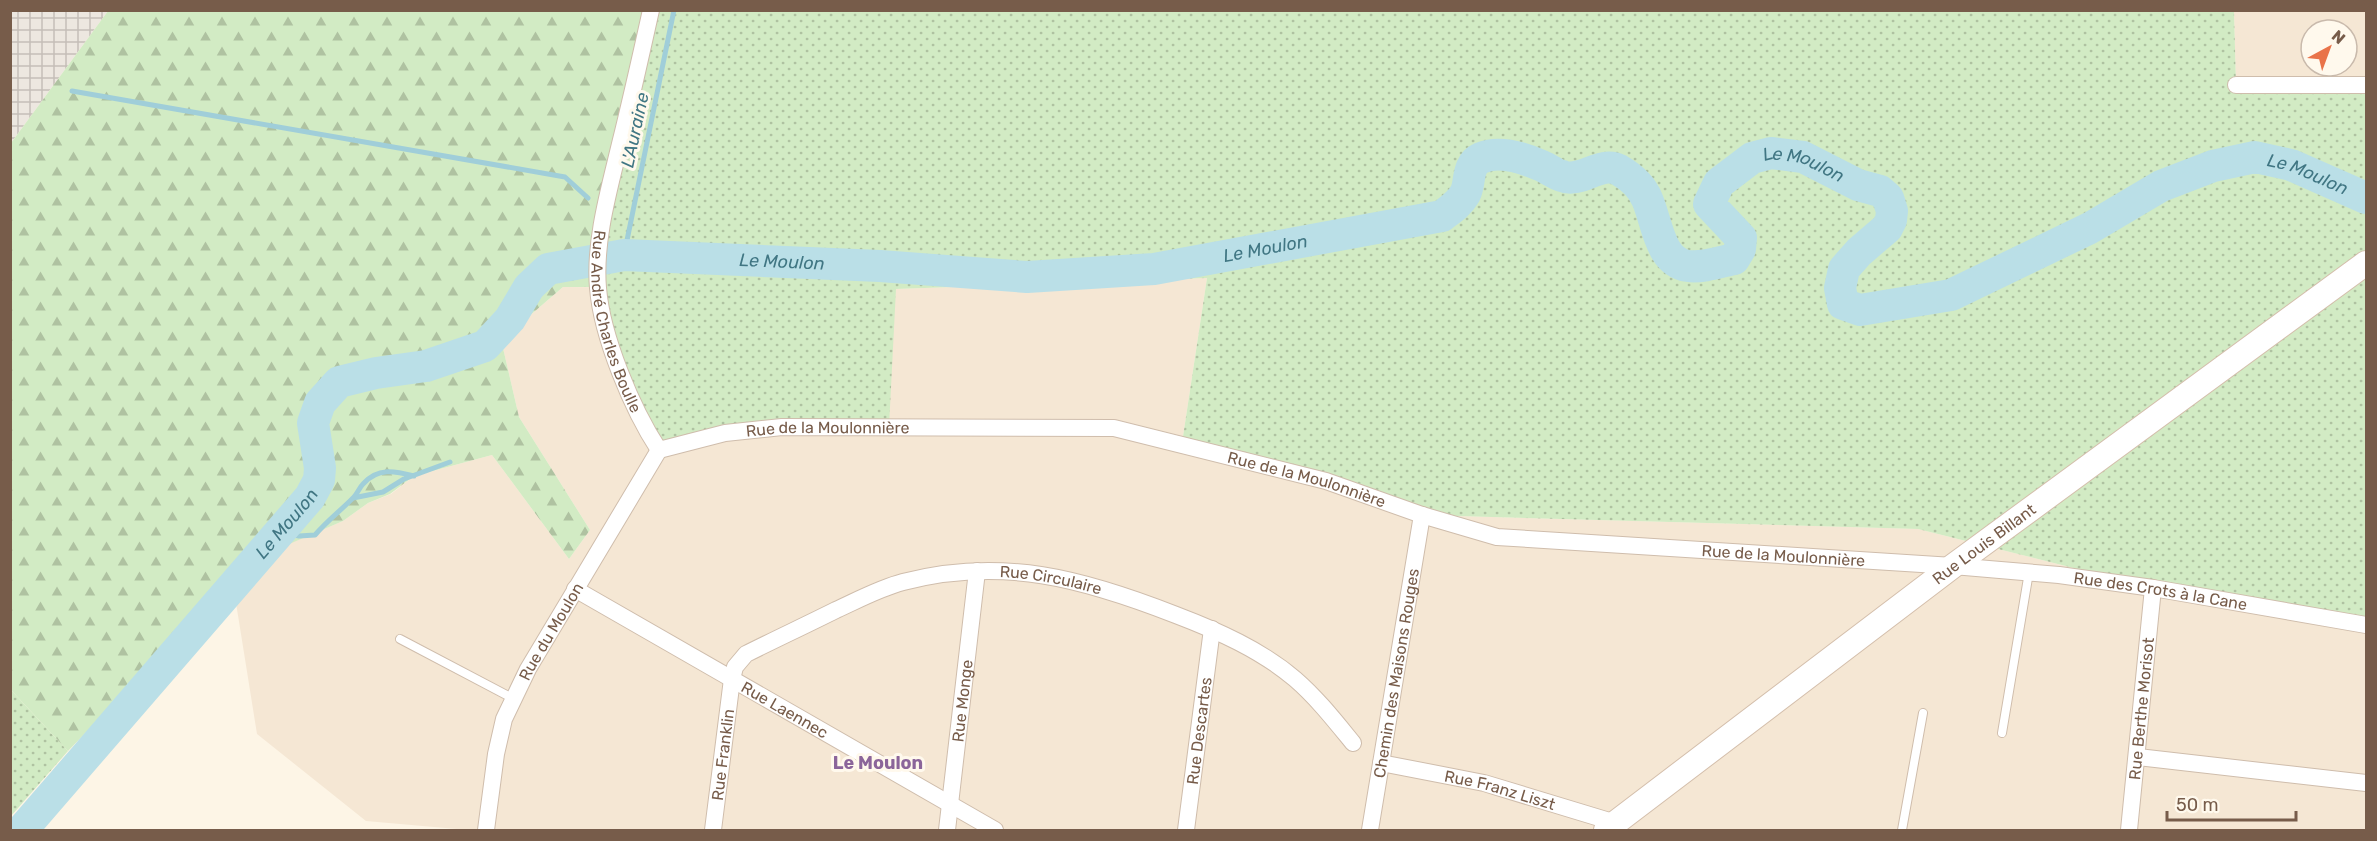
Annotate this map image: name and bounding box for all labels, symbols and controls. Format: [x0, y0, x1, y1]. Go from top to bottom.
north arrow [2299, 18, 2359, 78]
text: N [2328, 26, 2349, 48]
water label: L'Auraine [616, 90, 654, 170]
water label: Le Moulon [1760, 142, 1848, 187]
water label: Le Moulon [2265, 149, 2352, 200]
street label: Rue André Charles Boulle [588, 229, 646, 416]
water label: Le Moulon [1221, 230, 1309, 267]
water label: Le Moulon [739, 249, 825, 275]
street label: Rue de la Moulonnière [745, 417, 910, 440]
street label: Rue de la Moulonnière [1226, 447, 1389, 511]
water label: Le Moulon [251, 485, 323, 563]
street label: Rue Louis Billant [1928, 499, 2039, 588]
street label: Rue de la Moulonnière [1701, 541, 1866, 570]
street label: Rue Circulaire [999, 562, 1104, 598]
street label: Chemin des Maisons Rouges [1369, 567, 1423, 779]
street label: Rue des Crots à la Cane [2073, 568, 2249, 614]
street label: Rue du Moulon [515, 579, 587, 683]
street label: Rue Berthe Morisot [2125, 636, 2158, 781]
street label: Rue Monge [948, 658, 976, 743]
street label: Rue Descartes [1182, 676, 1215, 786]
street label: Rue Laennec [738, 677, 832, 742]
street label: Rue Franklin [707, 708, 738, 802]
district label: Le Moulon [833, 752, 923, 774]
street label: Rue Franz Liszt [1443, 766, 1558, 814]
scale bar [2167, 784, 2296, 822]
text: 50 m [2176, 794, 2219, 816]

